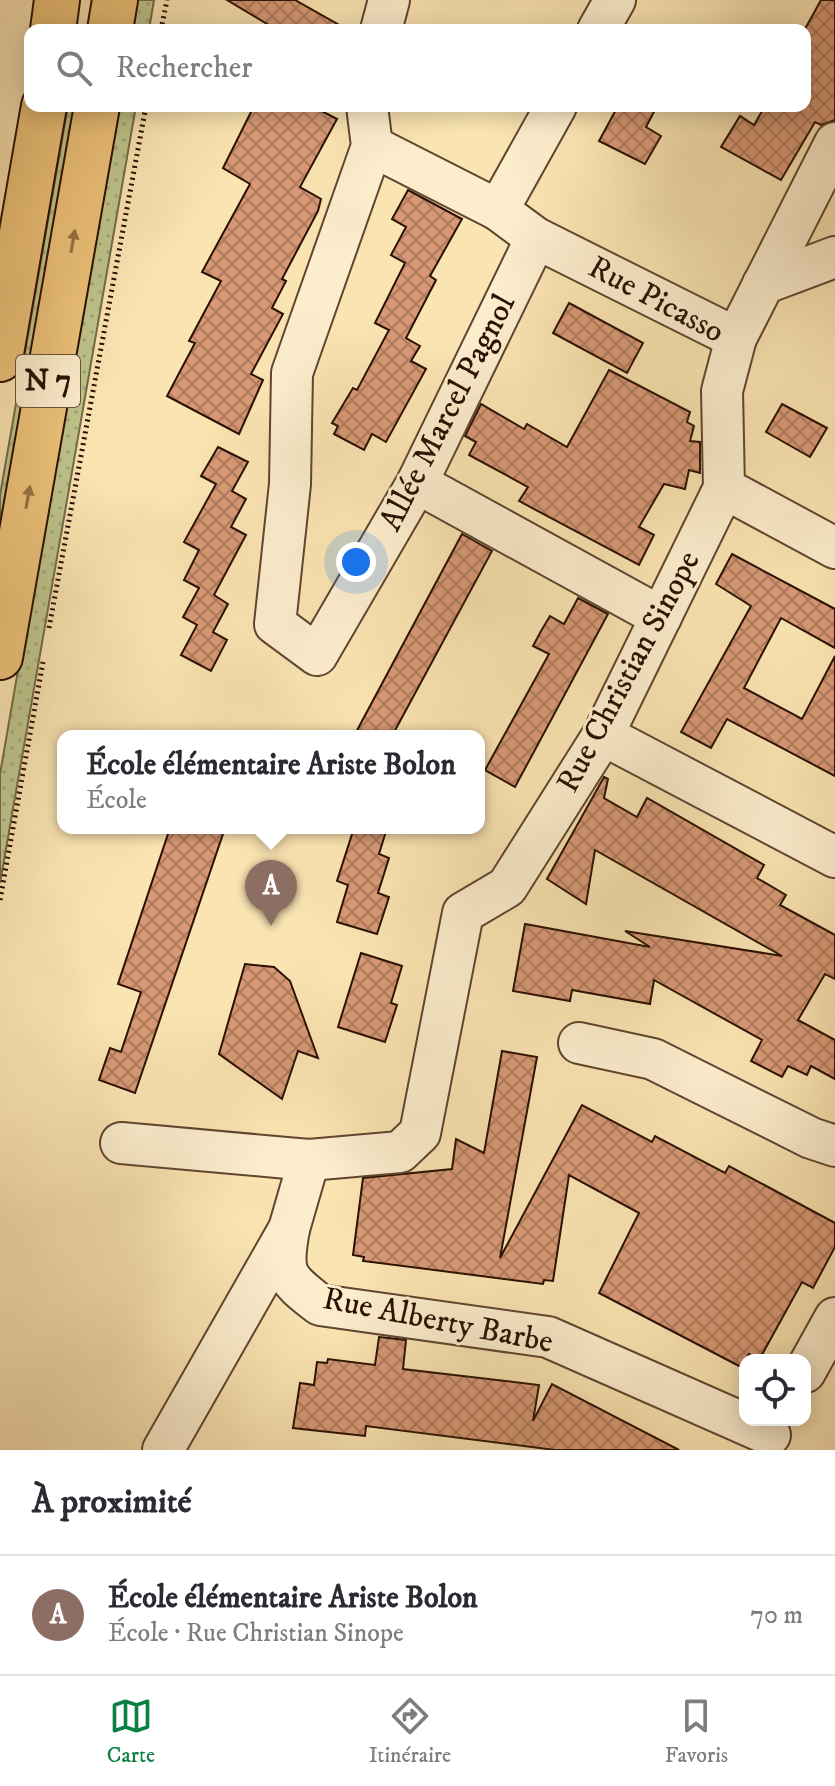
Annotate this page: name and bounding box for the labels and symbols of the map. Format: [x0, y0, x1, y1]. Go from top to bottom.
one-way arrow [67, 229, 80, 254]
street label: Rue Picasso [581, 248, 731, 352]
street label: Allée Marcel Pagnol [371, 288, 525, 538]
road number: N 7 [16, 355, 80, 407]
one-way arrow [22, 485, 34, 510]
your location [336, 542, 376, 582]
street label: Rue Christian Sinope [548, 544, 710, 800]
pin: A [245, 860, 297, 926]
street label: Rue Alberty Barbe [320, 1279, 556, 1363]

